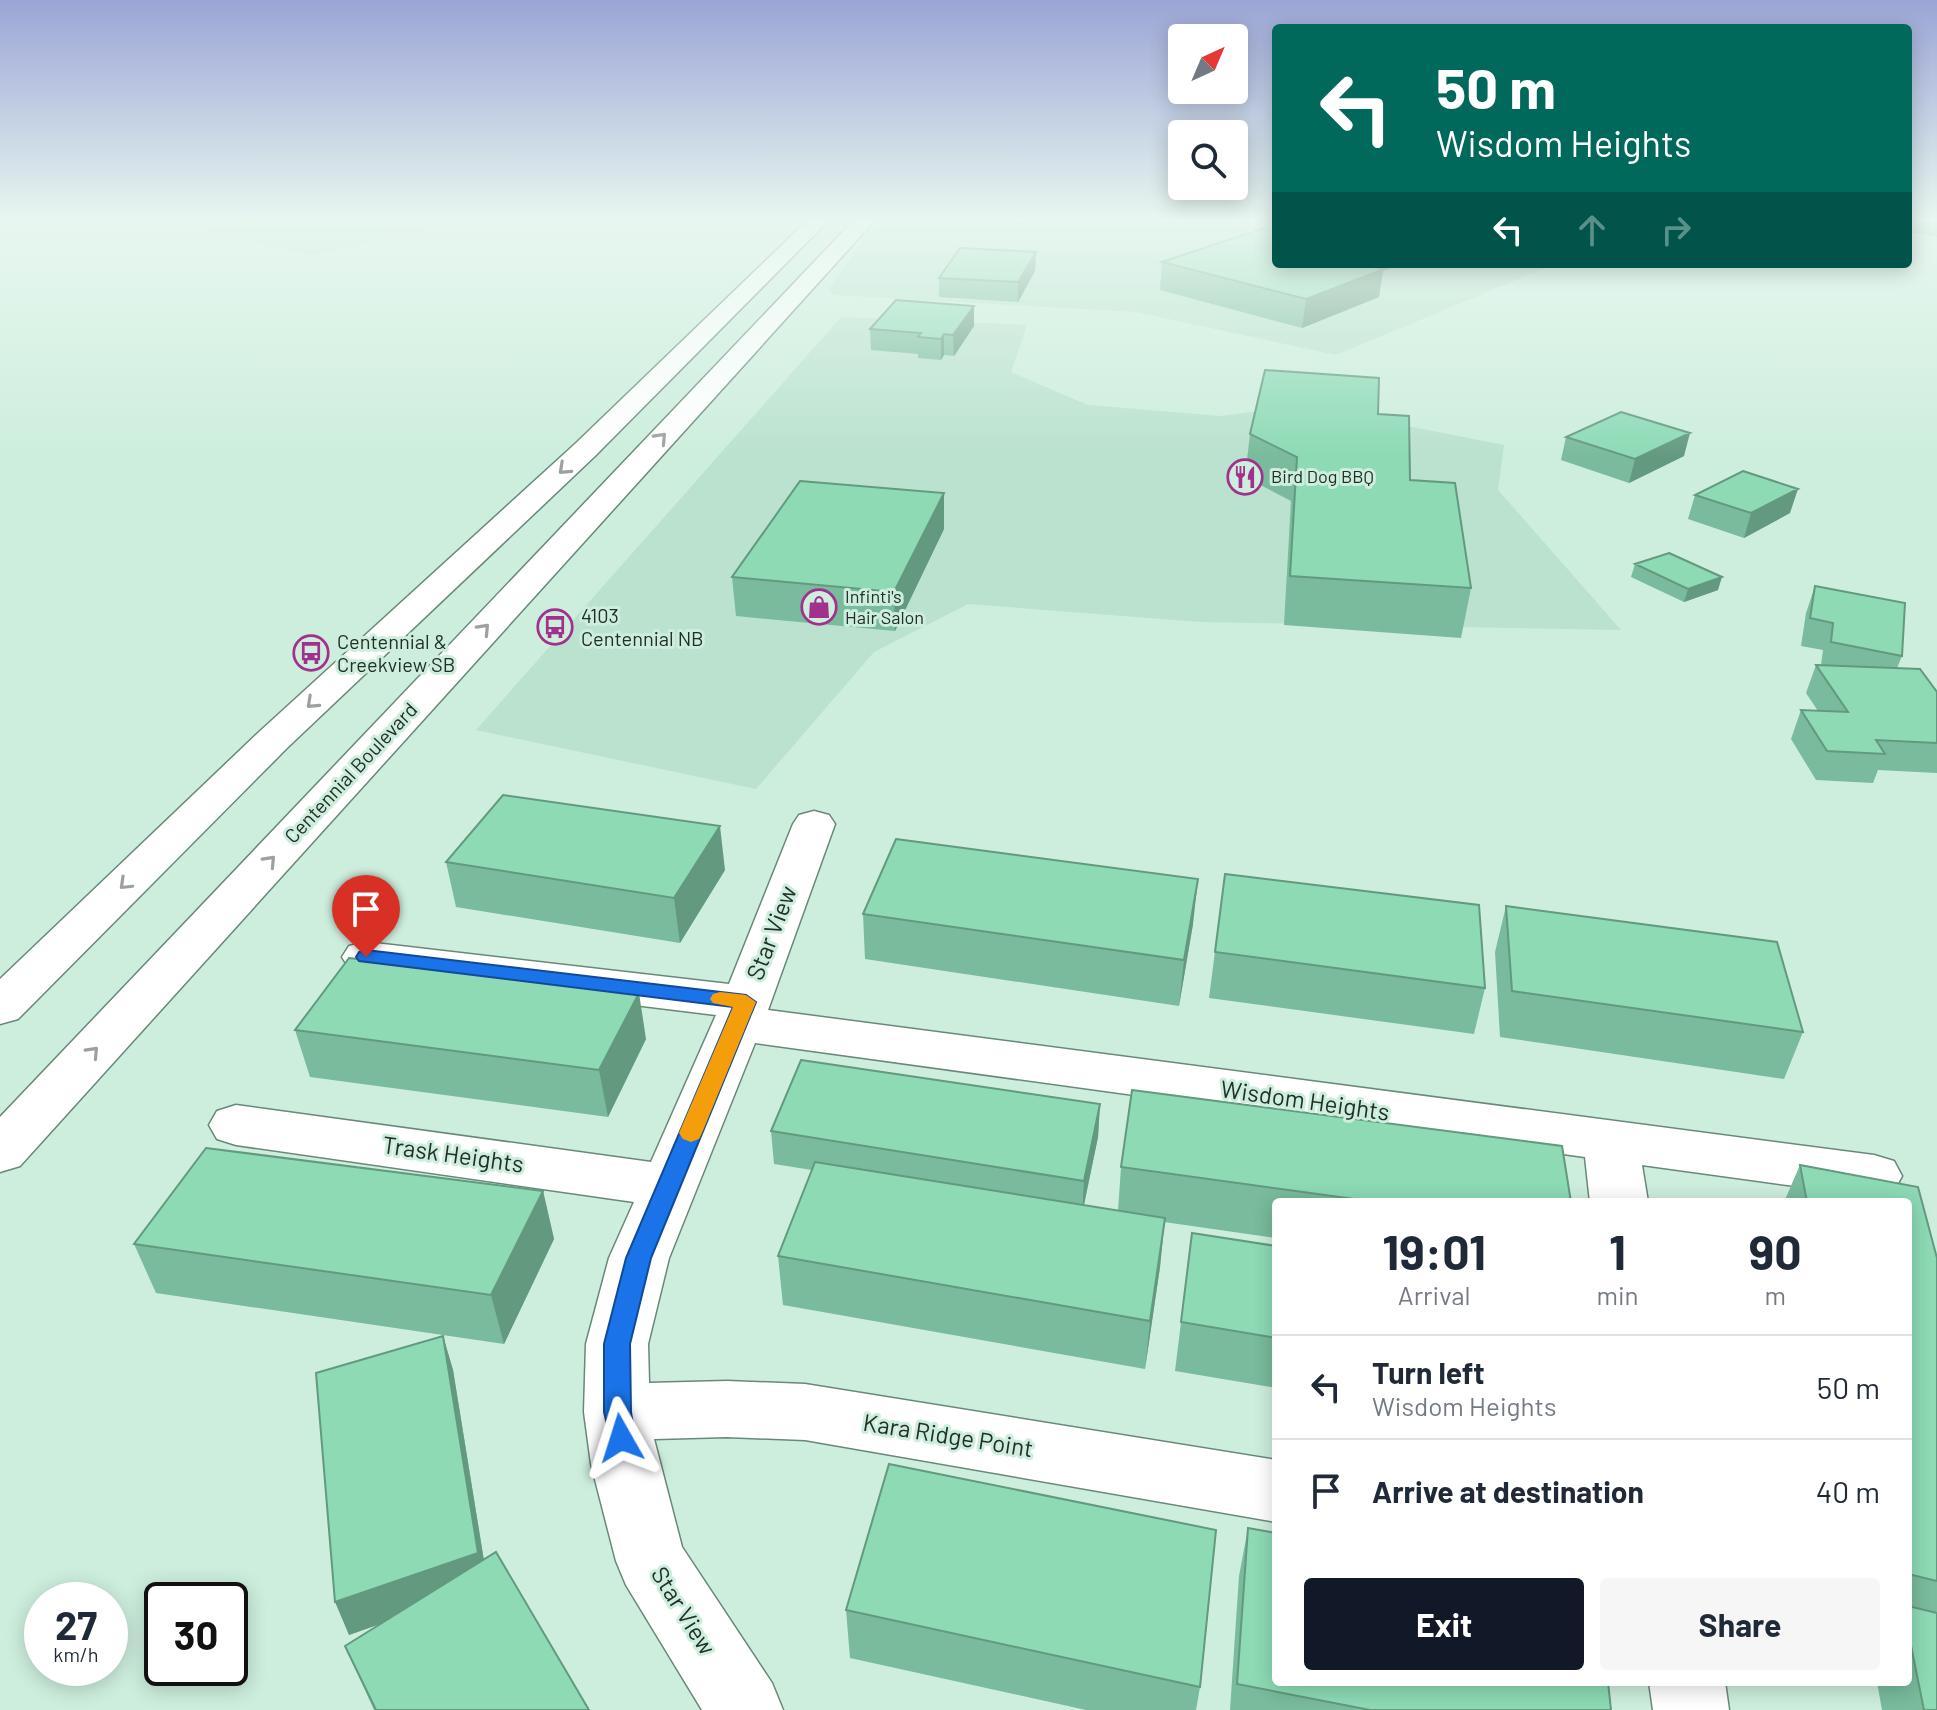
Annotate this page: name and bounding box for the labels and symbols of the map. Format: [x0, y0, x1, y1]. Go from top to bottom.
north arrow [1168, 24, 1248, 104]
one-way arrow [651, 433, 665, 448]
restaurant icon: Bird Dog BBQ [1226, 458, 1264, 496]
one-way arrow [559, 460, 573, 475]
place label: Bird Dog BBQ [1271, 465, 1374, 487]
place label: Infinti's Hair Salon [845, 585, 924, 628]
shop icon: Infinti's Hair Salon [800, 588, 838, 626]
place label: 4103 Centennial NB [581, 603, 703, 650]
bus stop icon: 4103 Centennial NB [536, 608, 574, 646]
one-way arrow [475, 624, 490, 638]
place label: Centennial & Creekview SB [337, 629, 455, 676]
bus stop icon: Centennial & Creekview SB [292, 634, 330, 672]
one-way arrow [306, 694, 321, 708]
street label: Centennial Boulevard [279, 697, 422, 848]
one-way arrow [260, 856, 274, 871]
one-way arrow [120, 875, 134, 889]
pin [332, 875, 400, 957]
street label: Star View [739, 881, 802, 984]
one-way arrow [84, 1047, 98, 1062]
street label: Wisdom Heights [1219, 1073, 1392, 1126]
street label: Trask Heights [381, 1129, 526, 1178]
position arrow [579, 1396, 663, 1480]
street label: Kara Ridge Point [861, 1407, 1035, 1462]
street label: Star View [646, 1561, 723, 1660]
speed limit sign: 30 [144, 1582, 248, 1686]

